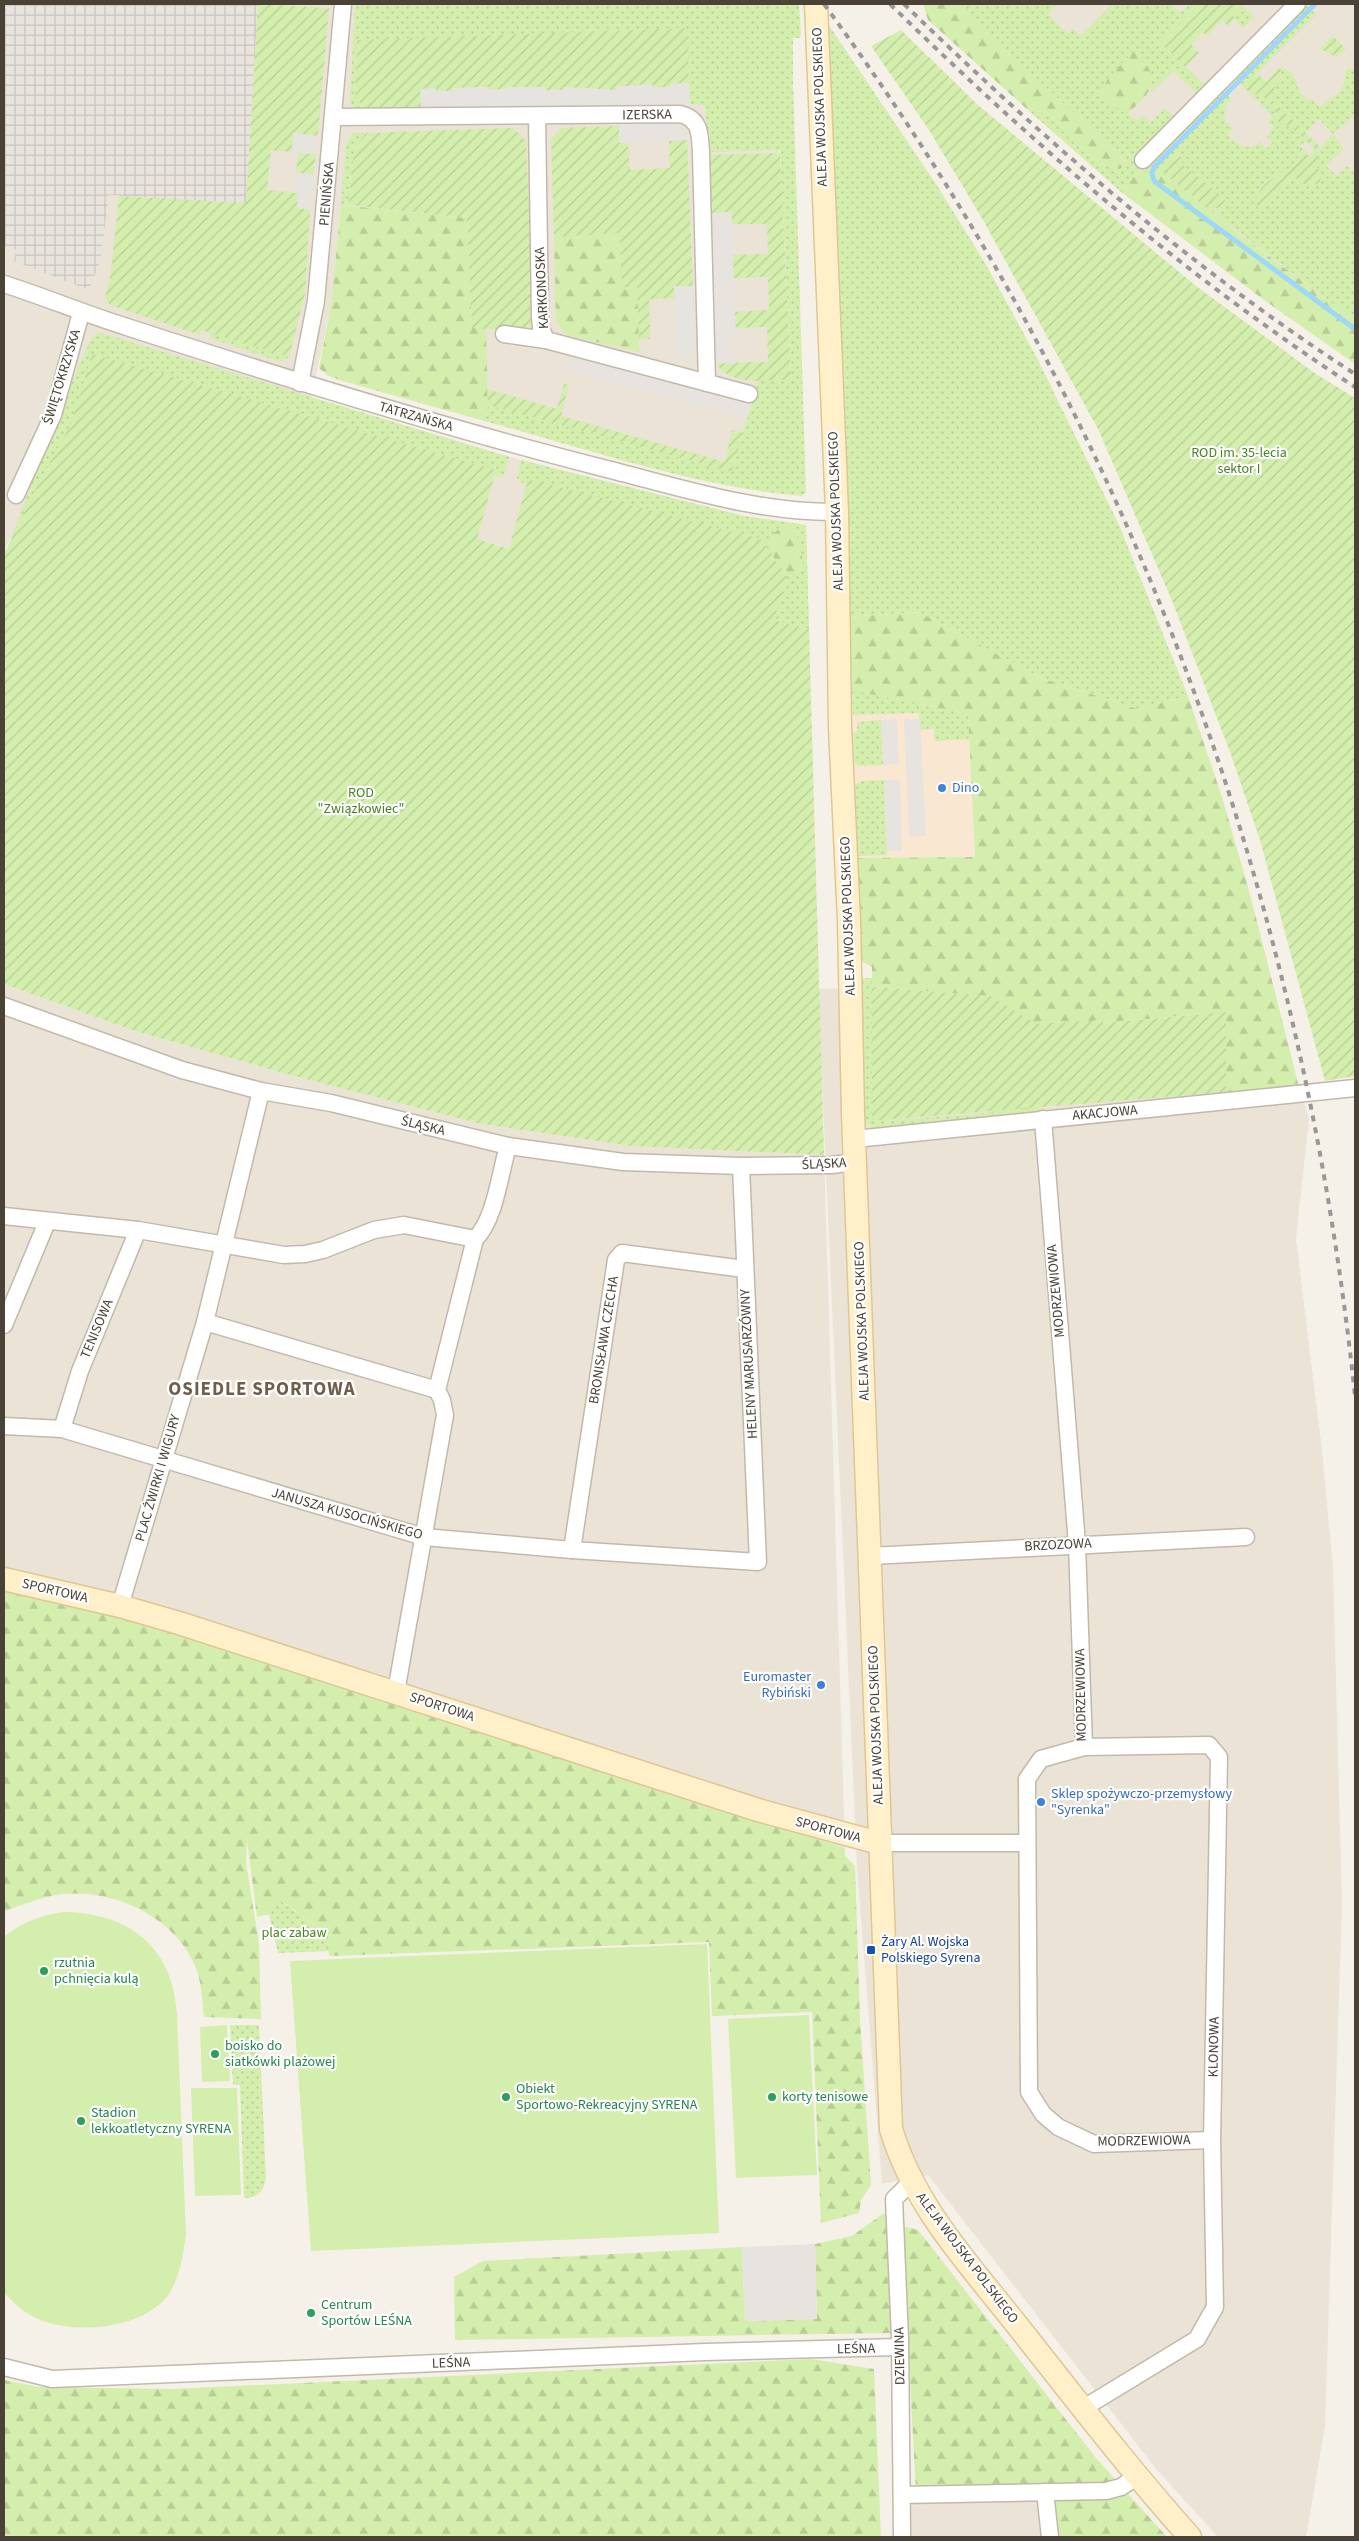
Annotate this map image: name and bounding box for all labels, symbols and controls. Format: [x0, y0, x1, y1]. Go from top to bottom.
street label: ALEJA WOJSKA POLSKIEGO [807, 27, 833, 187]
street label: IZERSKA [622, 105, 672, 125]
street label: PIENIŃSKA [314, 161, 340, 227]
street label: KARKONOSKA [530, 246, 554, 329]
street label: ŚWIĘTOKRZYSKA [38, 326, 86, 427]
street label: TATRZAŃSKA [377, 397, 456, 437]
street label: ALEJA WOJSKA POLSKIEGO [823, 431, 849, 591]
park label: ROD im. 35-lecia sektor I [1191, 443, 1287, 479]
place label: Dino [952, 778, 979, 798]
marker: Dino [936, 782, 948, 794]
park label: ROD "Związkowiec" [318, 783, 404, 819]
street label: ALEJA WOJSKA POLSKIEGO [835, 836, 861, 996]
street label: AKACJOWA [1072, 1100, 1139, 1126]
street label: ŚLĄSKA [399, 1111, 448, 1141]
street label: ŚLĄSKA [801, 1153, 847, 1175]
street label: ALEJA WOJSKA POLSKIEGO [849, 1241, 875, 1401]
street label: MODRZEWIOWA [1042, 1243, 1070, 1338]
street label: BRONISŁAWA CZECHA [584, 1274, 624, 1405]
street label: HELENY MARUSARZÓWNY [735, 1288, 763, 1439]
street label: TENISOWA [76, 1296, 119, 1362]
district label: OSIEDLE SPORTOWA [168, 1376, 356, 1403]
street label: PLAC ŻWIRKI I WIGURY [130, 1412, 186, 1544]
street label: JANUSZA KUSOCIŃSKIEGO [269, 1483, 425, 1545]
street label: BRZOZOWA [1024, 1533, 1093, 1557]
street label: SPORTOWA [20, 1574, 90, 1608]
street label: ALEJA WOJSKA POLSKIEGO [863, 1645, 889, 1805]
street label: MODRZEWIOWA [1070, 1648, 1092, 1742]
place label: Euromaster Rybiński [743, 1667, 811, 1703]
marker: Euromaster Rybiński [815, 1679, 827, 1691]
street label: SPORTOWA [407, 1687, 478, 1727]
place label: Sklep spożywczo-przemysłowy "Syrenka" [1051, 1784, 1232, 1820]
marker: Sklep spożywczo-przemysłowy "Syrenka" [1035, 1796, 1047, 1808]
street label: SPORTOWA [793, 1812, 864, 1848]
park label: plac zabaw [262, 1923, 326, 1943]
place label: Żary Al. Wojska Polskiego Syrena [881, 1932, 980, 1968]
marker: Żary Al. Wojska Polskiego Syrena [865, 1944, 877, 1956]
place label: rzutnia pchnięcia kulą [54, 1953, 138, 1989]
marker: rzutnia pchnięcia kulą [38, 1965, 50, 1977]
street label: KLONOWA [1203, 2016, 1225, 2078]
place label: boisko do siatkówki plażowej [225, 2036, 336, 2072]
marker: boisko do siatkówki plażowej [209, 2048, 221, 2060]
place label: Obiekt Sportowo-Rekreacyjny SYRENA [516, 2079, 698, 2115]
place label: korty tenisowe [782, 2087, 868, 2107]
marker: Obiekt Sportowo-Rekreacyjny SYRENA [500, 2091, 512, 2103]
marker: korty tenisowe [766, 2091, 778, 2103]
place label: Stadion lekkoatletyczny SYRENA [91, 2103, 231, 2139]
marker: Stadion lekkoatletyczny SYRENA [75, 2115, 87, 2127]
street label: MODRZEWIOWA [1097, 2130, 1191, 2152]
street label: ALEJA WOJSKA POLSKIEGO [911, 2188, 1023, 2328]
place label: Centrum Sportów LEŚNA [321, 2295, 412, 2331]
marker: Centrum Sportów LEŚNA [305, 2307, 317, 2319]
street label: DZIEWINA [889, 2326, 911, 2385]
street label: LEŚNA [837, 2339, 876, 2359]
street label: LEŚNA [431, 2352, 471, 2374]

